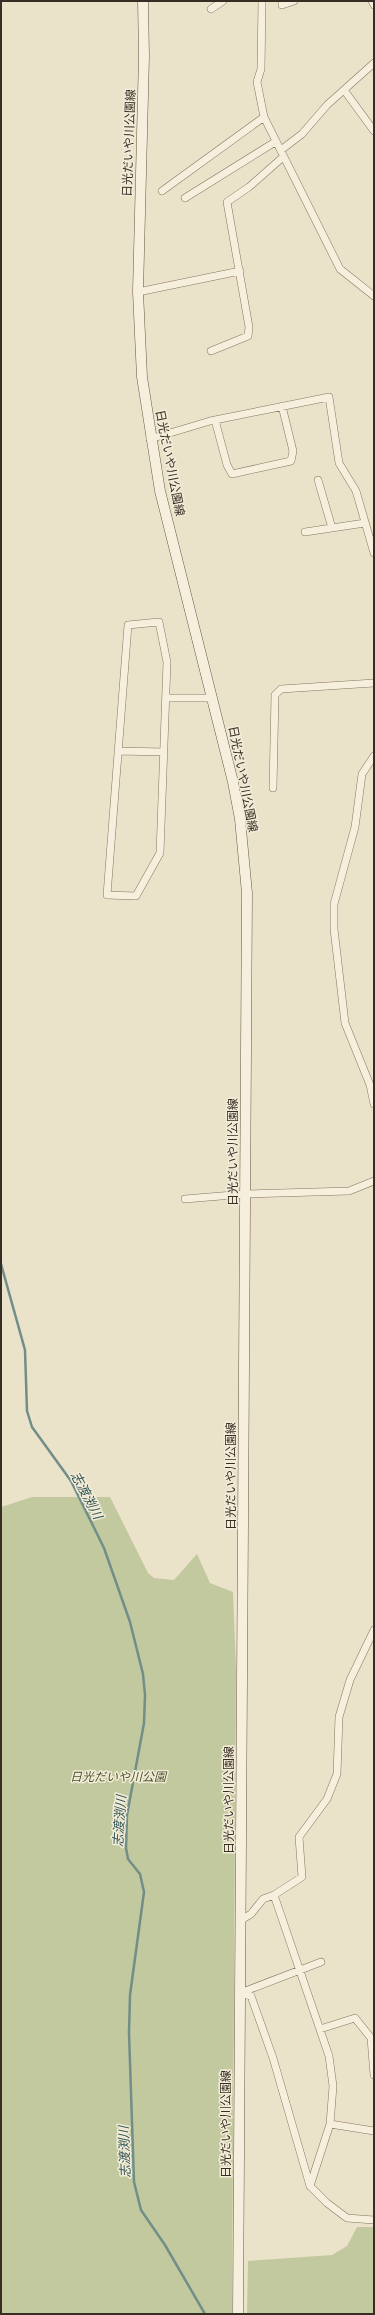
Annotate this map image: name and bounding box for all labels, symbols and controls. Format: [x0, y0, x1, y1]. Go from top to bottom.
street label: 日光だいや川公園線 [118, 89, 141, 197]
street label: 日光だいや川公園線 [150, 408, 189, 518]
street label: 日光だいや川公園線 [223, 724, 262, 834]
street label: 日光だいや川公園線 [224, 1098, 243, 1206]
street label: 日光だいや川公園線 [222, 1422, 241, 1530]
water label: 志渡渕川 [65, 1468, 108, 1525]
street label: 日光だいや川公園線 [220, 1746, 239, 1854]
park label: 日光だいや川公園 [70, 1768, 168, 1787]
water label: 志渡渕川 [108, 1792, 132, 1848]
street label: 日光だいや川公園線 [217, 2070, 236, 2178]
water label: 志渡渕川 [114, 2124, 136, 2178]

